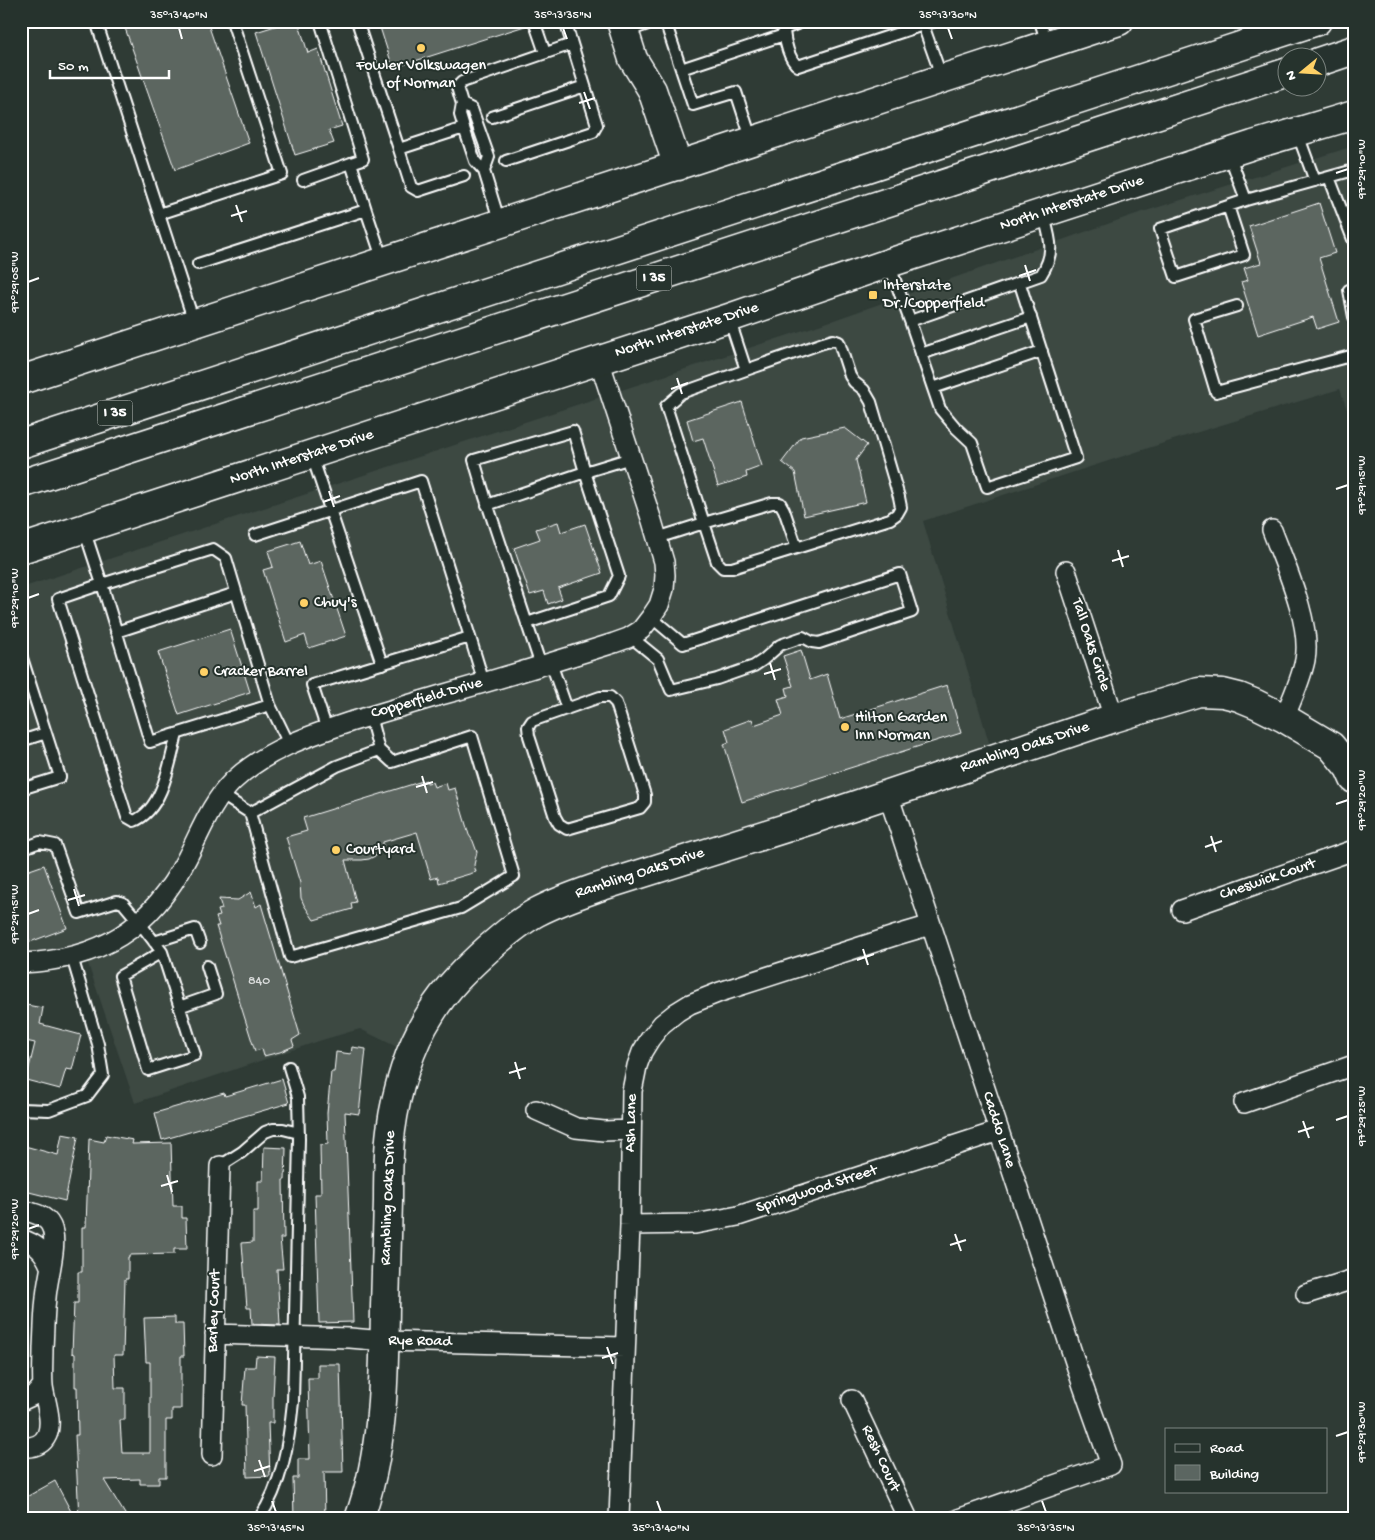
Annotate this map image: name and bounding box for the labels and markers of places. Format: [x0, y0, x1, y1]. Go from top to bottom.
marker: Fowler Volkswagen of Norman [415, 42, 427, 54]
place label: Fowler Volkswagen of Norman [355, 57, 486, 94]
place label: Interstate Dr./Copperfield [882, 277, 986, 314]
marker: Interstate Dr./Copperfield [867, 289, 879, 301]
place label: Chuy's [314, 594, 358, 613]
marker: Chuy's [298, 597, 310, 609]
place label: Cracker Barrel [214, 663, 308, 682]
marker: Cracker Barrel [198, 666, 210, 678]
place label: Hilton Garden Inn Norman [855, 709, 948, 746]
marker: Hilton Garden Inn Norman [839, 721, 851, 733]
place label: Courtyard [346, 841, 416, 860]
marker: Courtyard [330, 844, 342, 856]

